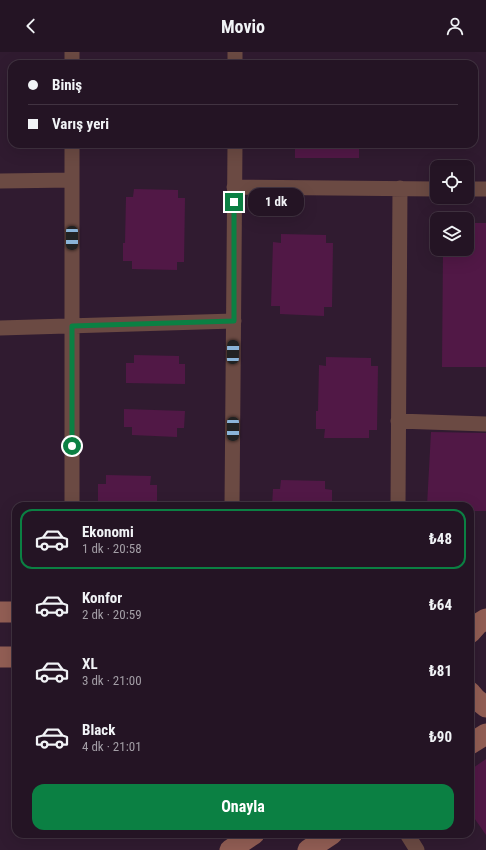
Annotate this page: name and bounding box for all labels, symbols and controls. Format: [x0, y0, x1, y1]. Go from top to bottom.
icon: back [20, 15, 42, 37]
icon: person [444, 15, 466, 37]
text: Movio [221, 16, 265, 37]
text: Biniş [52, 76, 82, 94]
text: Varış yeri [52, 115, 109, 133]
map controls [430, 160, 474, 256]
button: locate [430, 160, 474, 204]
callout: 1 dk [248, 188, 304, 216]
route end [225, 193, 243, 211]
text: 1 dk [265, 194, 287, 209]
button: layers [430, 212, 474, 256]
car [66, 226, 78, 250]
car [227, 340, 239, 364]
car [227, 417, 239, 441]
route start [63, 437, 81, 455]
icon: car [34, 521, 70, 557]
text: Ekonomi [82, 523, 134, 541]
text: ₺48 [429, 530, 452, 548]
text: 1 dk · 20:58 [82, 541, 142, 556]
icon: car [34, 587, 70, 623]
text: Konfor [82, 589, 122, 607]
text: ₺64 [429, 596, 452, 614]
text: 2 dk · 20:59 [82, 607, 142, 622]
icon: car [34, 653, 70, 689]
text: XL [82, 655, 98, 673]
text: ₺81 [429, 662, 452, 680]
text: 3 dk · 21:00 [82, 673, 142, 688]
icon: car [34, 719, 70, 755]
text: Black [82, 721, 115, 739]
text: ₺90 [429, 728, 452, 746]
text: 4 dk · 21:01 [82, 739, 142, 754]
button: Onayla [32, 784, 454, 830]

